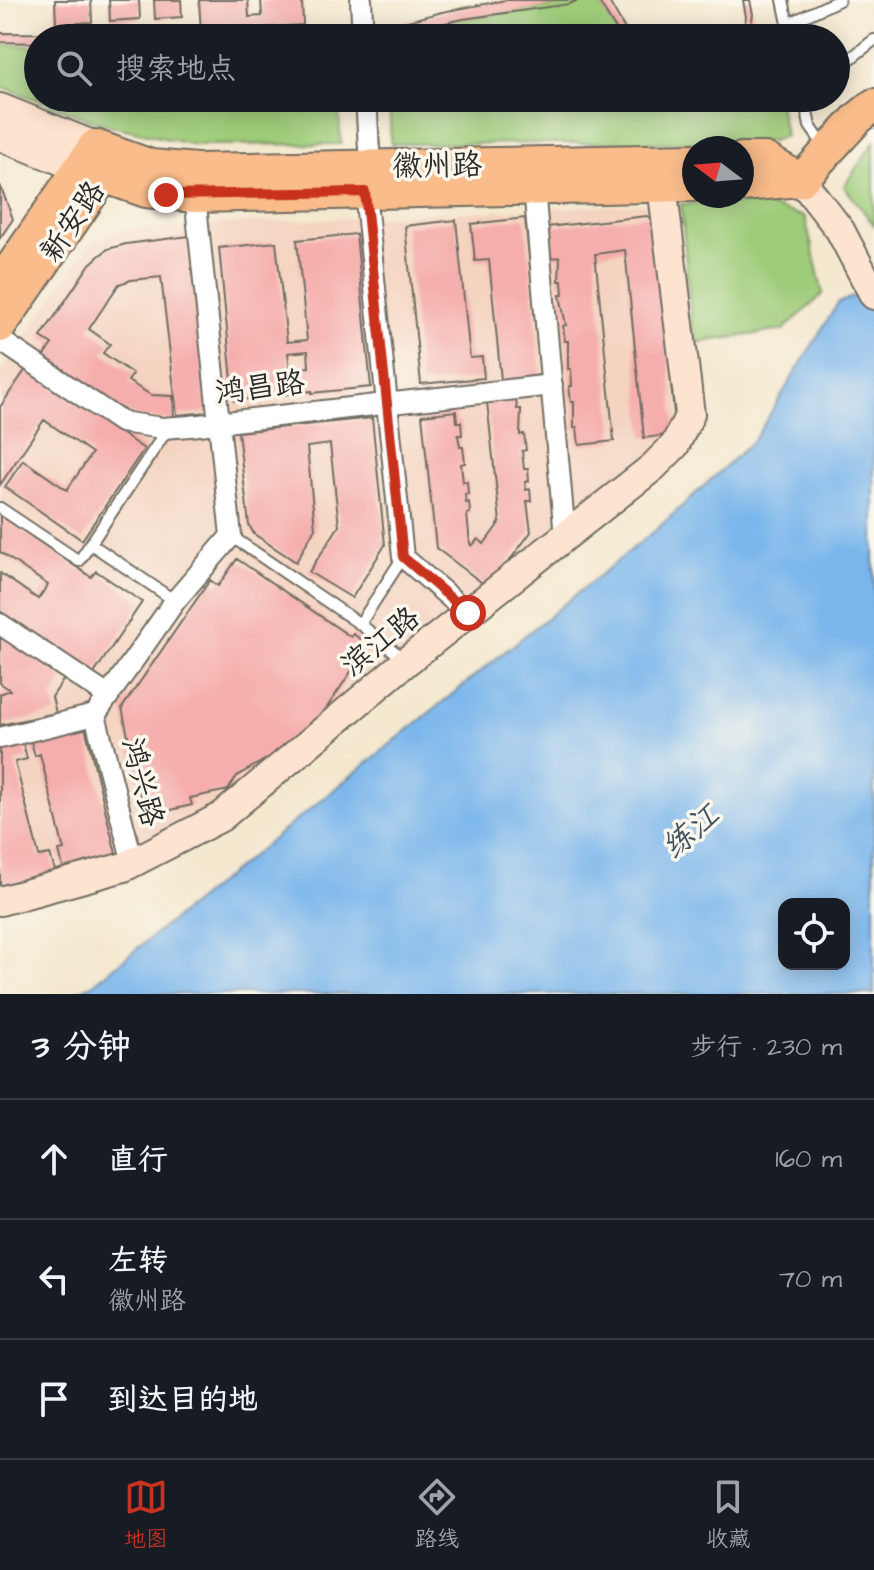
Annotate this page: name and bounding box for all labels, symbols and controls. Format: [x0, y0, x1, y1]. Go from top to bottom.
search box [24, 24, 850, 112]
icon: search [52, 46, 96, 90]
text: 搜索地点 [116, 48, 236, 90]
north arrow [682, 136, 754, 208]
street label: 徽州路 [392, 144, 482, 188]
street label: 新安路 [30, 173, 115, 271]
route end [148, 177, 184, 213]
street label: 鸿昌路 [213, 362, 307, 414]
route start [450, 595, 486, 631]
street label: 滨江路 [332, 597, 429, 686]
street label: 鸿兴路 [111, 733, 173, 831]
water label: 练江 [652, 793, 731, 870]
map controls [778, 898, 850, 970]
button: locate [778, 898, 850, 970]
text: 3 分钟 [32, 1023, 131, 1071]
text: 步行 · 230 m [690, 1029, 842, 1065]
icon: ahead [32, 1137, 76, 1181]
text: 直行 [108, 1139, 168, 1181]
text: 160 m [775, 1141, 842, 1177]
text: 左转 [108, 1240, 168, 1282]
icon: left [32, 1257, 76, 1301]
text: 70 m [779, 1261, 842, 1297]
text: 徽州路 [108, 1283, 186, 1319]
icon: arrive [32, 1377, 76, 1421]
text: 到达目的地 [108, 1379, 258, 1421]
tab: 地图 [124, 1475, 168, 1555]
tab: 路线 [415, 1475, 459, 1555]
tab: 收藏 [706, 1475, 750, 1555]

